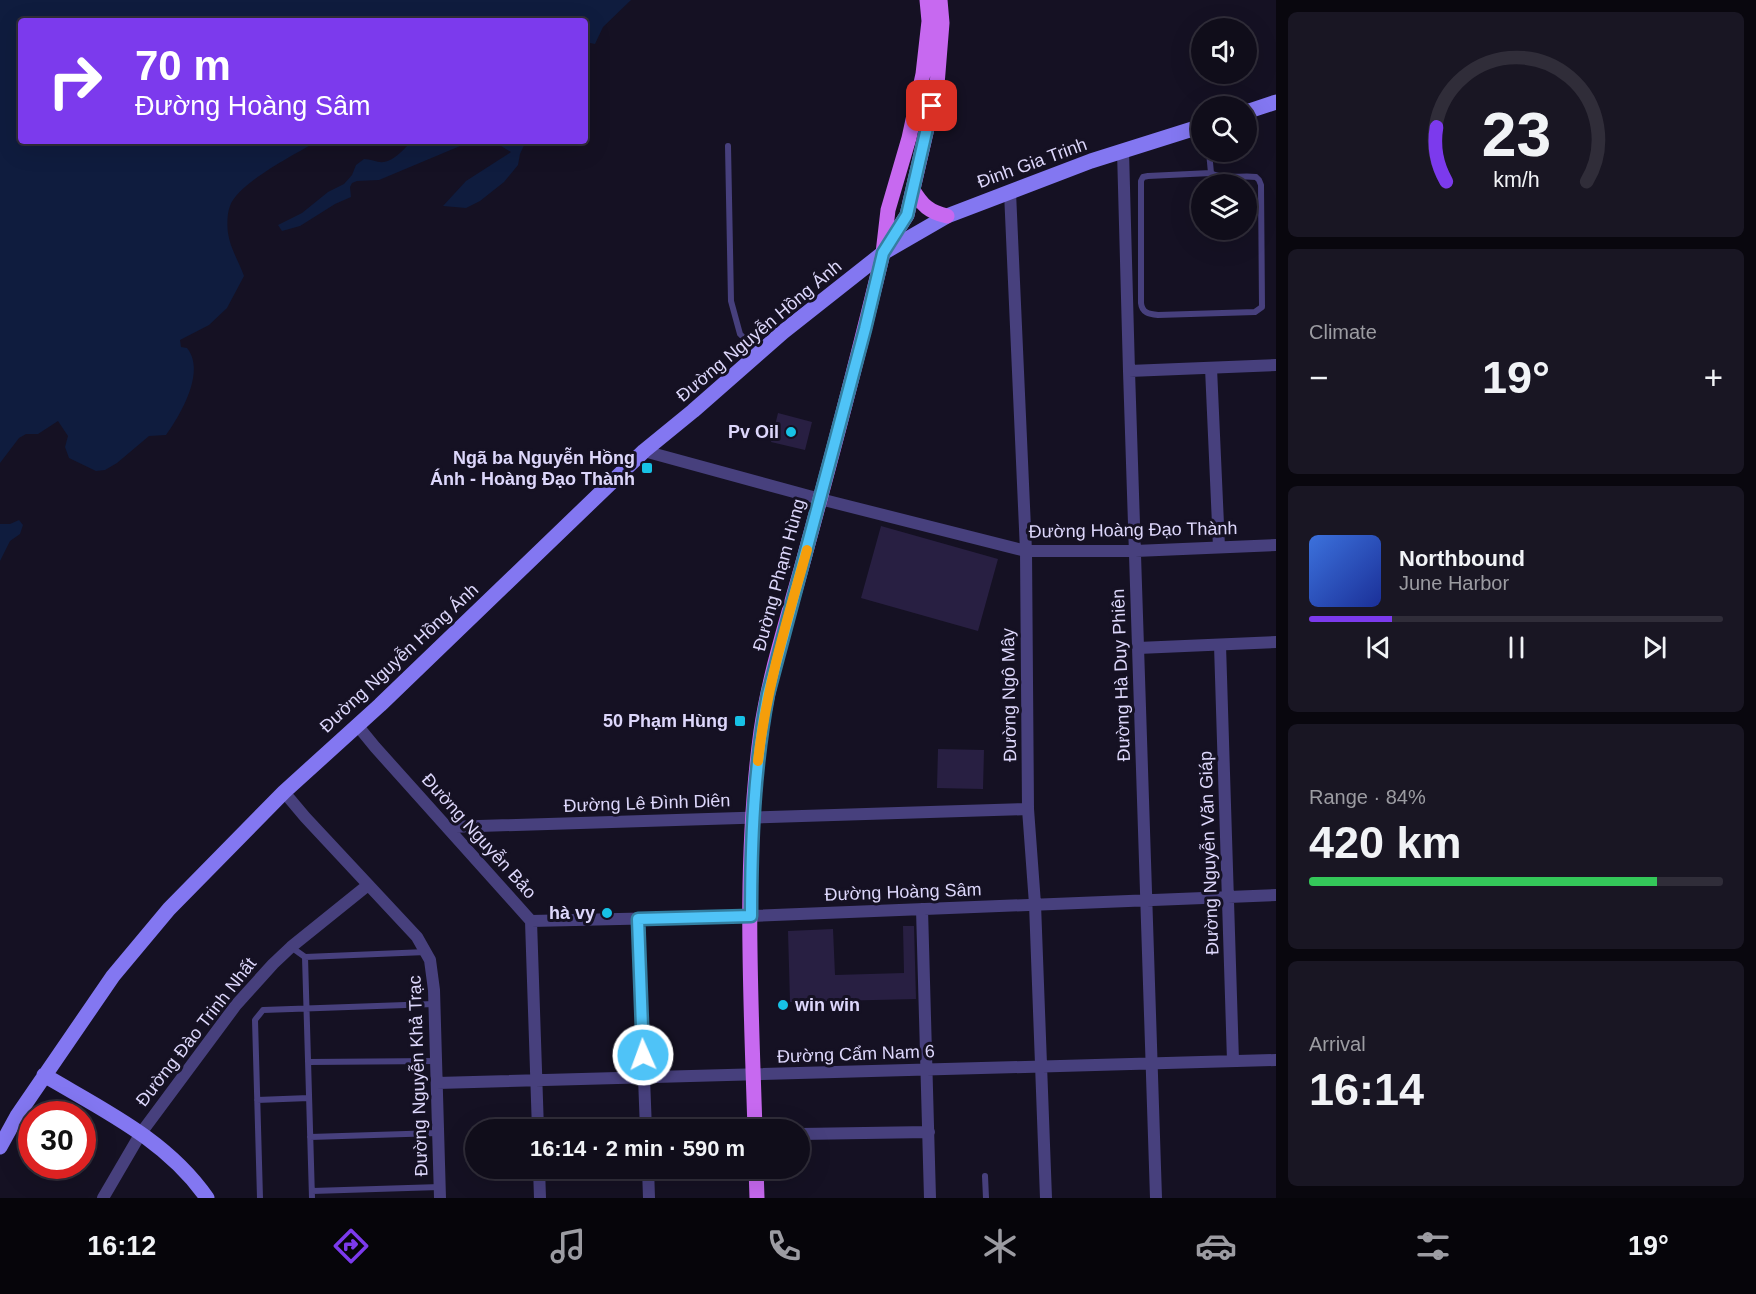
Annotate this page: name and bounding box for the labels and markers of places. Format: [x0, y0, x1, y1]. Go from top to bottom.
pin [906, 80, 957, 131]
place label: Pv Oil [728, 422, 779, 442]
marker: Pv Oil [784, 425, 798, 439]
place label: Ngã ba Nguyễn Hồng Ánh - Hoàng Đạo Thành [430, 447, 635, 489]
marker: Ngã ba Nguyễn Hồng Ánh - Hoàng Đạo Thành [640, 461, 654, 475]
place label: 50 Phạm Hùng [603, 711, 728, 731]
marker: 50 Phạm Hùng [733, 714, 747, 728]
place label: hà vy [549, 903, 595, 923]
marker: hà vy [600, 906, 614, 920]
place label: win win [794, 995, 860, 1015]
marker: win win [776, 998, 790, 1012]

